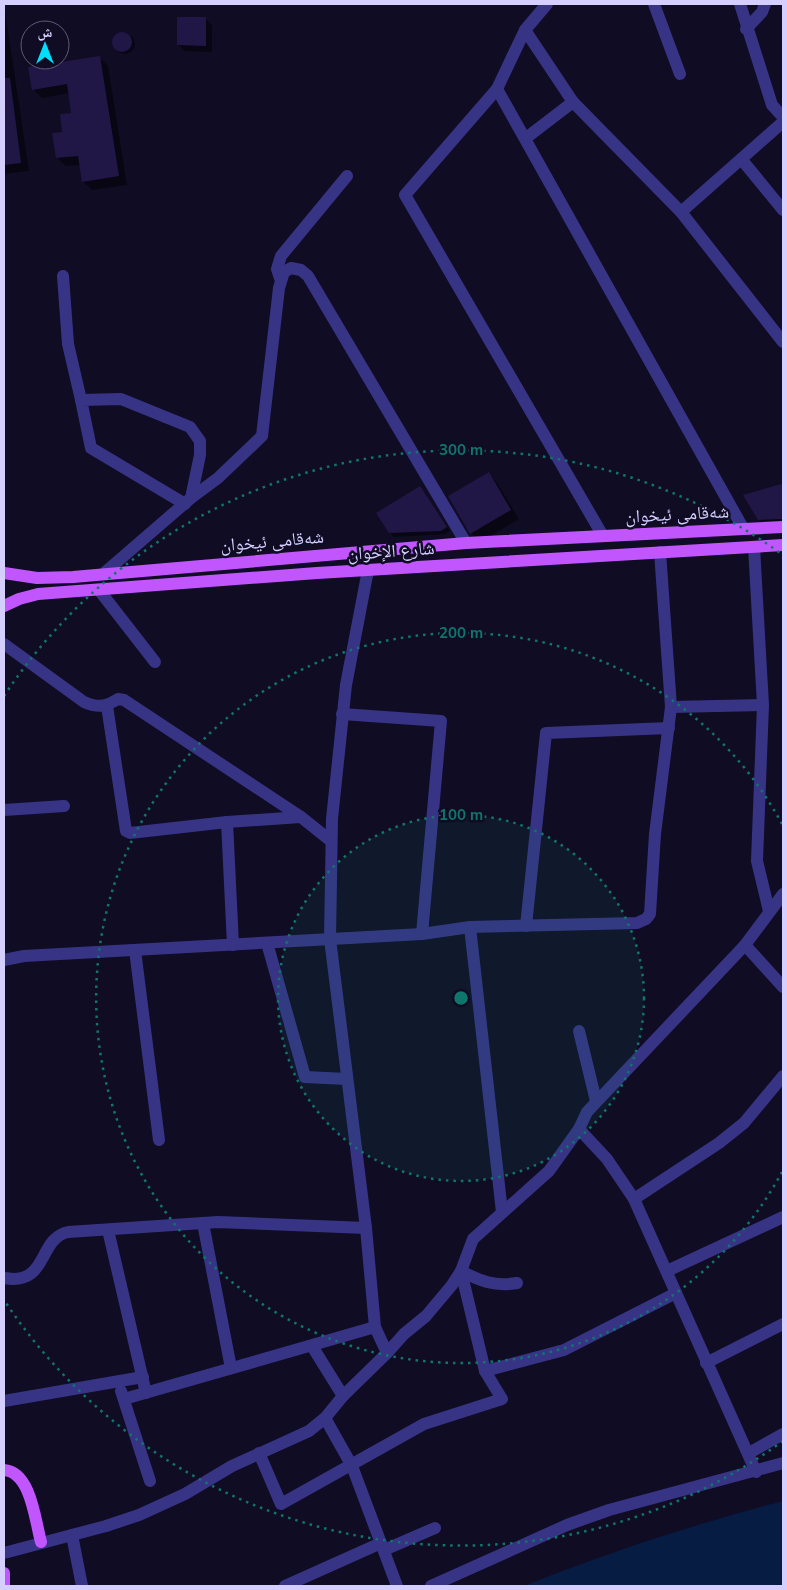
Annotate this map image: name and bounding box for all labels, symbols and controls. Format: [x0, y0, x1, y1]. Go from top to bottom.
north arrow [20, 20, 70, 70]
text: ش [38, 23, 53, 42]
text: 300 m [439, 440, 483, 460]
street label: شەقامی ئیخوان [624, 499, 730, 529]
street label: شەقامی ئیخوان [219, 525, 325, 557]
street label: شارع الإخوان [347, 536, 435, 566]
text: 200 m [439, 623, 483, 643]
text: 100 m [439, 805, 483, 825]
centre of rings [452, 989, 470, 1007]

